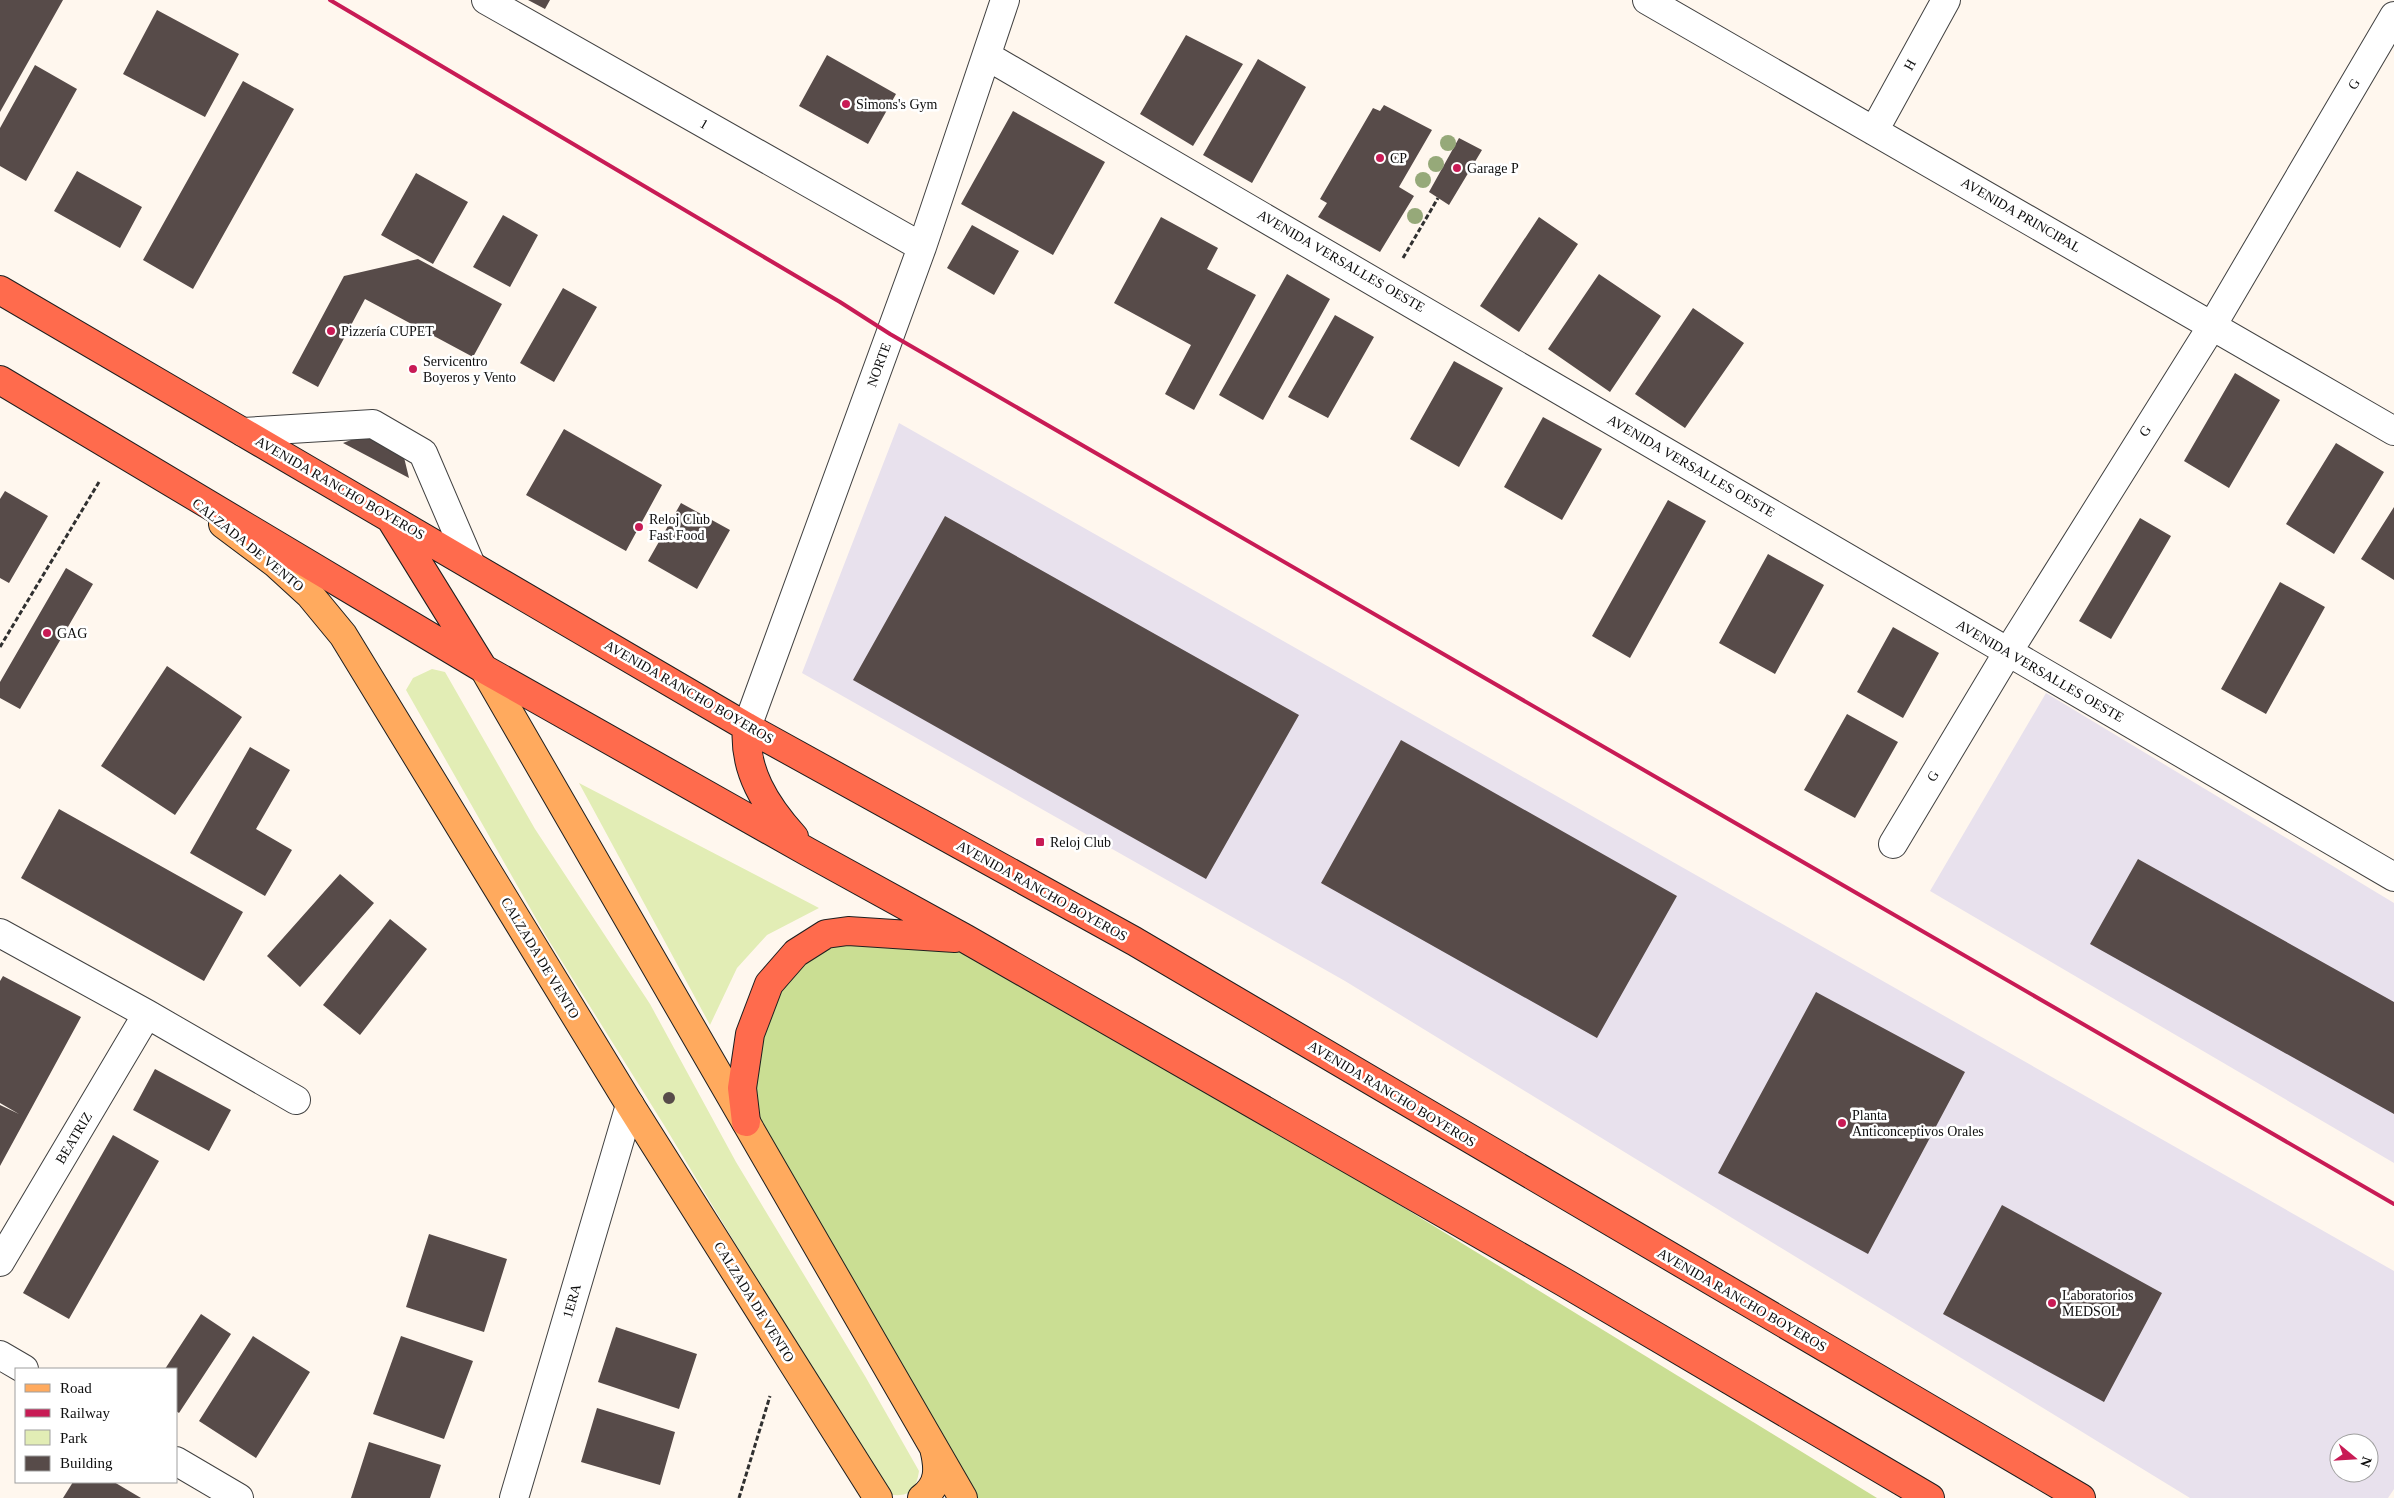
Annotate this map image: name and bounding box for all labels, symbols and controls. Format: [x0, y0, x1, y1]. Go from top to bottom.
street label: H [1901, 57, 1919, 73]
street label: G [2345, 76, 2363, 92]
place label: Simons's Gym [856, 97, 938, 112]
marker: Simons's Gym [840, 98, 852, 110]
street label: 1 [697, 116, 711, 132]
place label: CP [1390, 151, 1407, 166]
marker: CP [1374, 152, 1386, 164]
place label: Garage P [1467, 161, 1519, 176]
marker: Garage P [1451, 162, 1463, 174]
street label: AVENIDA PRINCIPAL [1958, 175, 2084, 255]
street label: AVENIDA VERSALLES OESTE [1255, 207, 1427, 315]
place label: Pizzería CUPET [341, 324, 434, 339]
marker: Pizzería CUPET [325, 325, 337, 337]
street label: NORTE [864, 341, 894, 389]
place label: Servicentro Boyeros y Vento [423, 354, 516, 385]
marker: Servicentro Boyeros y Vento [407, 363, 419, 375]
street label: AVENIDA VERSALLES OESTE [1605, 412, 1777, 520]
street label: G [2136, 423, 2154, 439]
street label: AVENIDA RANCHO BOYEROS [253, 433, 427, 543]
street label: CALZADA DE VENTO [189, 496, 307, 594]
place label: Reloj Club Fast Food [649, 512, 710, 543]
marker: Reloj Club Fast Food [633, 521, 645, 533]
street label: AVENIDA VERSALLES OESTE [1954, 617, 2126, 725]
place label: GAG [57, 626, 87, 641]
marker: GAG [41, 627, 53, 639]
street label: AVENIDA RANCHO BOYEROS [602, 637, 776, 747]
street label: G [1924, 768, 1942, 784]
place label: Reloj Club [1050, 835, 1111, 850]
marker: Reloj Club [1034, 836, 1046, 848]
street label: AVENIDA RANCHO BOYEROS [954, 838, 1130, 944]
street label: CALZADA DE VENTO [498, 895, 582, 1021]
street label: AVENIDA RANCHO BOYEROS [1306, 1038, 1478, 1150]
place label: Planta Anticonceptivos Orales [1852, 1108, 1984, 1139]
street label: BEATRIZ [53, 1109, 95, 1167]
marker: Planta Anticonceptivos Orales [1836, 1117, 1848, 1129]
street label: CALZADA DE VENTO [711, 1239, 797, 1365]
street label: AVENIDA RANCHO BOYEROS [1655, 1245, 1829, 1355]
street label: 1ERA [560, 1281, 584, 1320]
place label: Laboratorios MEDSOL [2062, 1288, 2134, 1319]
marker: Laboratorios MEDSOL [2046, 1297, 2058, 1309]
legend [15, 1368, 178, 1483]
text: Road [60, 1380, 92, 1396]
text: Railway [60, 1405, 110, 1421]
text: Park [60, 1430, 88, 1446]
north arrow [2329, 1433, 2379, 1483]
text: Building [60, 1455, 113, 1471]
text: N [2357, 1455, 2375, 1469]

